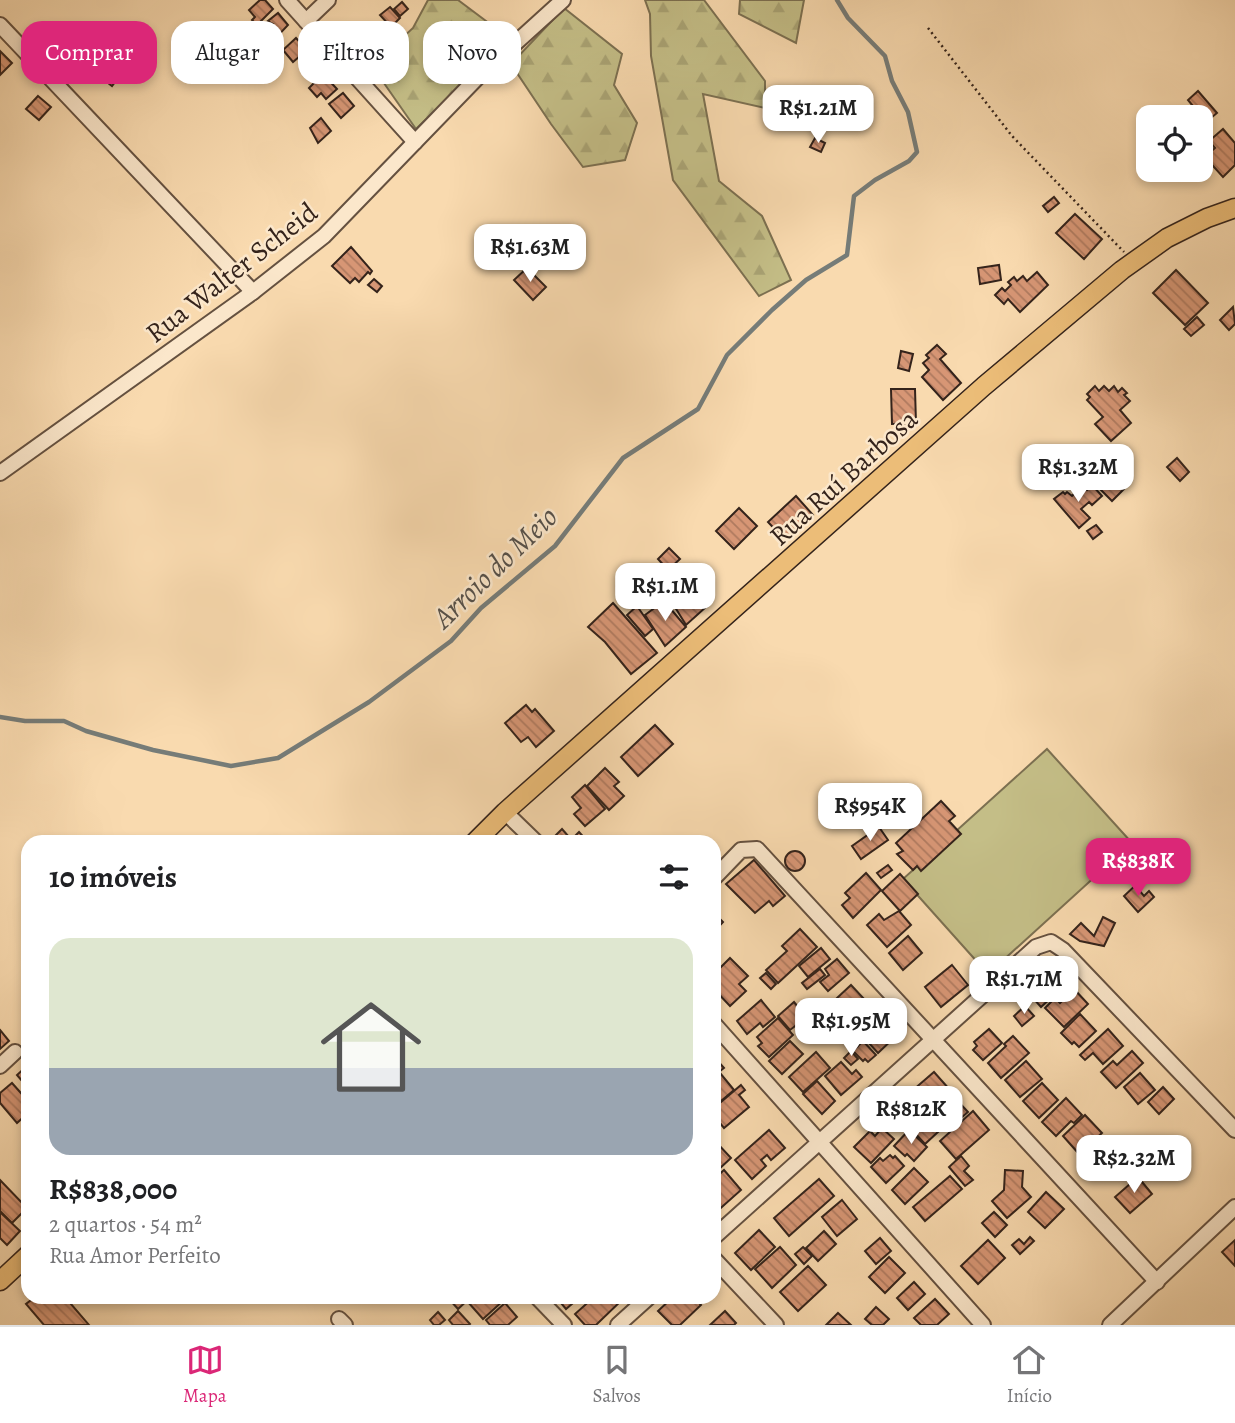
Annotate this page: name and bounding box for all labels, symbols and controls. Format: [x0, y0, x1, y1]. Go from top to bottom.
chip: Comprar [21, 21, 157, 84]
chip: Alugar [171, 21, 284, 84]
chip: Filtros [298, 21, 409, 84]
chip: Novo [423, 21, 521, 84]
pin: R$1.21M [753, 86, 883, 145]
text: R$1.21M [779, 92, 857, 123]
map controls [1136, 105, 1213, 182]
button: locate [1136, 105, 1213, 182]
street label: Rua Walter Scheid [138, 193, 326, 352]
pin: R$1.63M [465, 224, 595, 284]
text: R$1.63M [490, 231, 570, 262]
street label: Rua Ruí Barbosa [761, 401, 926, 555]
pin: R$1.32M [1013, 444, 1143, 504]
text: R$1.32M [1038, 451, 1118, 482]
water label: Arroio do Meio [422, 497, 566, 638]
pin: R$1.1M [608, 564, 722, 623]
text: R$1.1M [631, 570, 699, 601]
pin: R$954K [813, 784, 927, 843]
text: R$954K [834, 790, 906, 821]
pin: R$838K [1081, 838, 1195, 898]
text: R$838K [1102, 845, 1174, 876]
text: 10 imóveis [49, 857, 177, 897]
icon: filters [655, 858, 693, 896]
pin: R$1.71M [959, 956, 1089, 1016]
text: R$1.71M [985, 963, 1063, 994]
icon: home [308, 984, 434, 1110]
pin: R$1.95M [786, 998, 916, 1058]
text: R$1.95M [811, 1005, 891, 1036]
pin: R$812K [854, 1086, 968, 1146]
text: R$812K [876, 1093, 946, 1124]
pin: R$2.32M [1069, 1136, 1199, 1195]
text: R$2.32M [1092, 1142, 1176, 1173]
text: R$838,000 [49, 1169, 177, 1209]
text: 2 quartos · 54 m² [49, 1209, 202, 1240]
text: Rua Amor Perfeito [49, 1240, 221, 1271]
tab: Mapa [183, 1341, 227, 1409]
tab: Salvos [592, 1341, 641, 1409]
tab: Início [1007, 1341, 1052, 1409]

